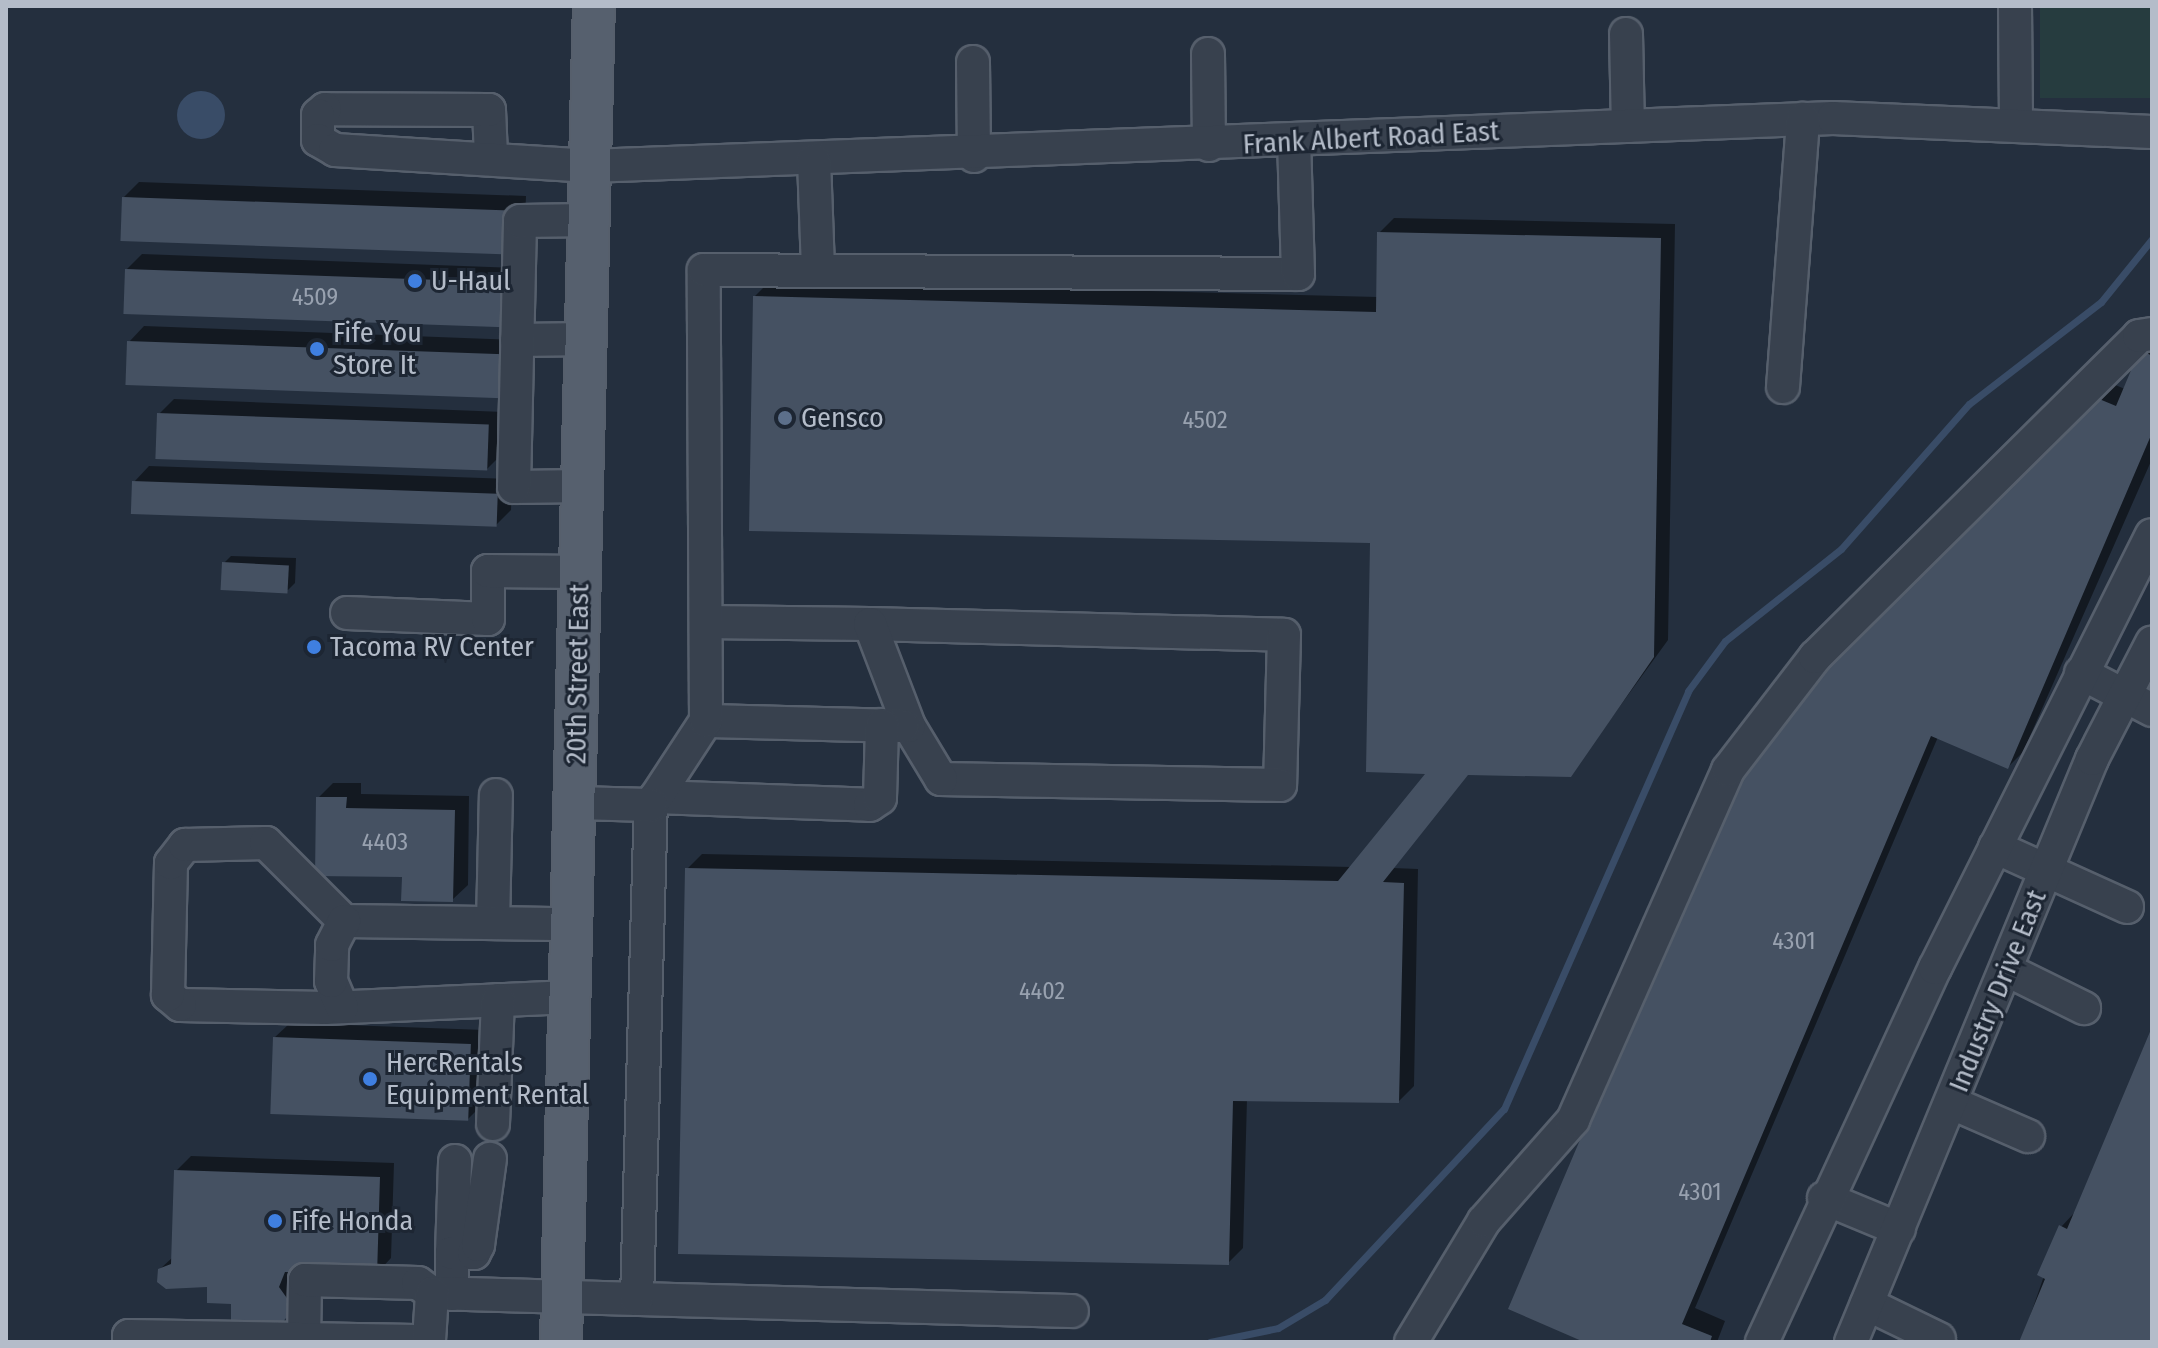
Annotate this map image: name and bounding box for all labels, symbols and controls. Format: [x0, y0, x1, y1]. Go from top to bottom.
street label: Frank Albert Road East [1242, 115, 1500, 161]
place label: U-Haul [431, 264, 511, 298]
marker: U-Haul [406, 272, 424, 290]
house number: 4509 [292, 284, 338, 312]
place label: Fife You Store It [333, 316, 422, 382]
marker: Fife You Store It [308, 340, 326, 358]
place label: Gensco [801, 401, 884, 435]
house number: 4502 [1182, 407, 1228, 435]
marker: Gensco [776, 409, 794, 427]
street label: 20th Street East [560, 584, 596, 764]
place label: Tacoma RV Center [330, 630, 534, 664]
marker: Tacoma RV Center [305, 638, 323, 656]
house number: 4403 [362, 829, 408, 857]
street label: Industry Drive East [1942, 885, 2054, 1097]
house number: 4301 [1772, 928, 1816, 956]
house number: 4402 [1019, 978, 1065, 1006]
place label: HercRentals Equipment Rental [386, 1046, 589, 1112]
marker: HercRentals Equipment Rental [361, 1070, 379, 1088]
house number: 4301 [1678, 1179, 1722, 1207]
place label: Fife Honda [291, 1204, 413, 1238]
marker: Fife Honda [266, 1212, 284, 1230]

